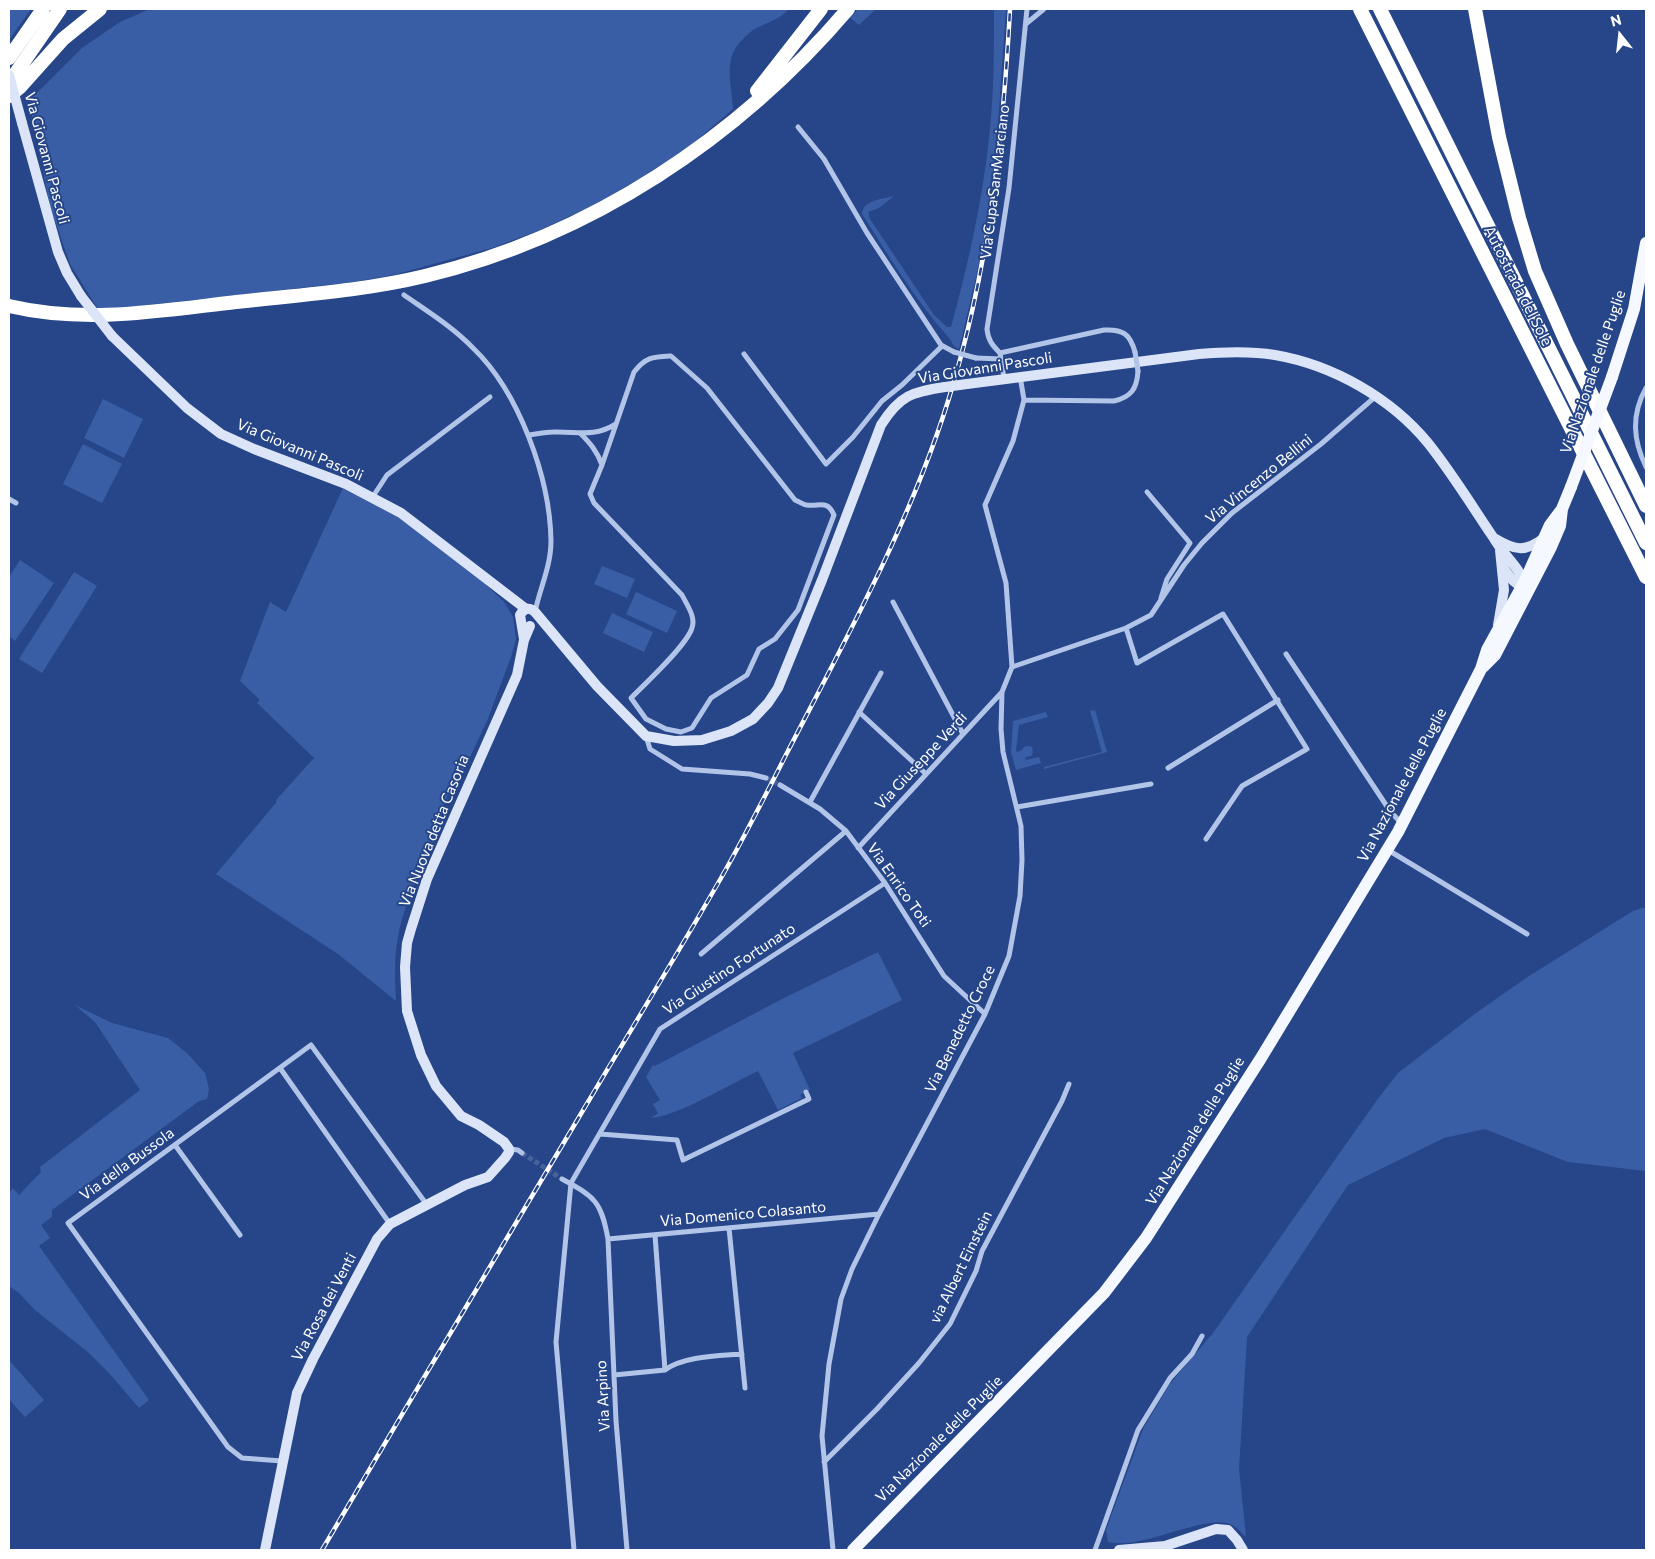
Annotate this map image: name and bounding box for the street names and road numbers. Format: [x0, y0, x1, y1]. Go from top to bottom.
street label: Via Giovanni Pascoli [21, 90, 73, 226]
street label: Via Cupa San Marciano [977, 104, 1013, 260]
street label: Autostrada del Sole [1480, 223, 1556, 349]
street label: Via Nazionale delle Puglie [1557, 288, 1629, 456]
street label: Via Giovanni Pascoli [917, 348, 1053, 388]
street label: Via Giovanni Pascoli [234, 415, 366, 485]
street label: Via Vincenzo Bellini [1202, 430, 1316, 528]
street label: Via Nazionale delle Puglie [1354, 705, 1450, 865]
street label: Via Giuseppe Verdi [871, 709, 971, 813]
street label: Via Nuova detta Casoria [395, 752, 473, 910]
street label: Via Enrico Toti [863, 839, 935, 931]
street label: Via Giustino Fortunato [659, 919, 799, 1019]
street label: Via Benedetto Croce [921, 962, 999, 1096]
street label: Via Nazionale delle Puglie [1142, 1053, 1248, 1209]
street label: Via della Bussola [76, 1124, 178, 1204]
street label: Via Domenico Colasanto [659, 1198, 827, 1230]
street label: via Albert Einstein [926, 1208, 996, 1326]
street label: Via Rosa dei Venti [288, 1250, 360, 1364]
street label: Via Arpino [592, 1360, 614, 1432]
street label: Via Nazionale delle Puglie [872, 1372, 1006, 1506]

